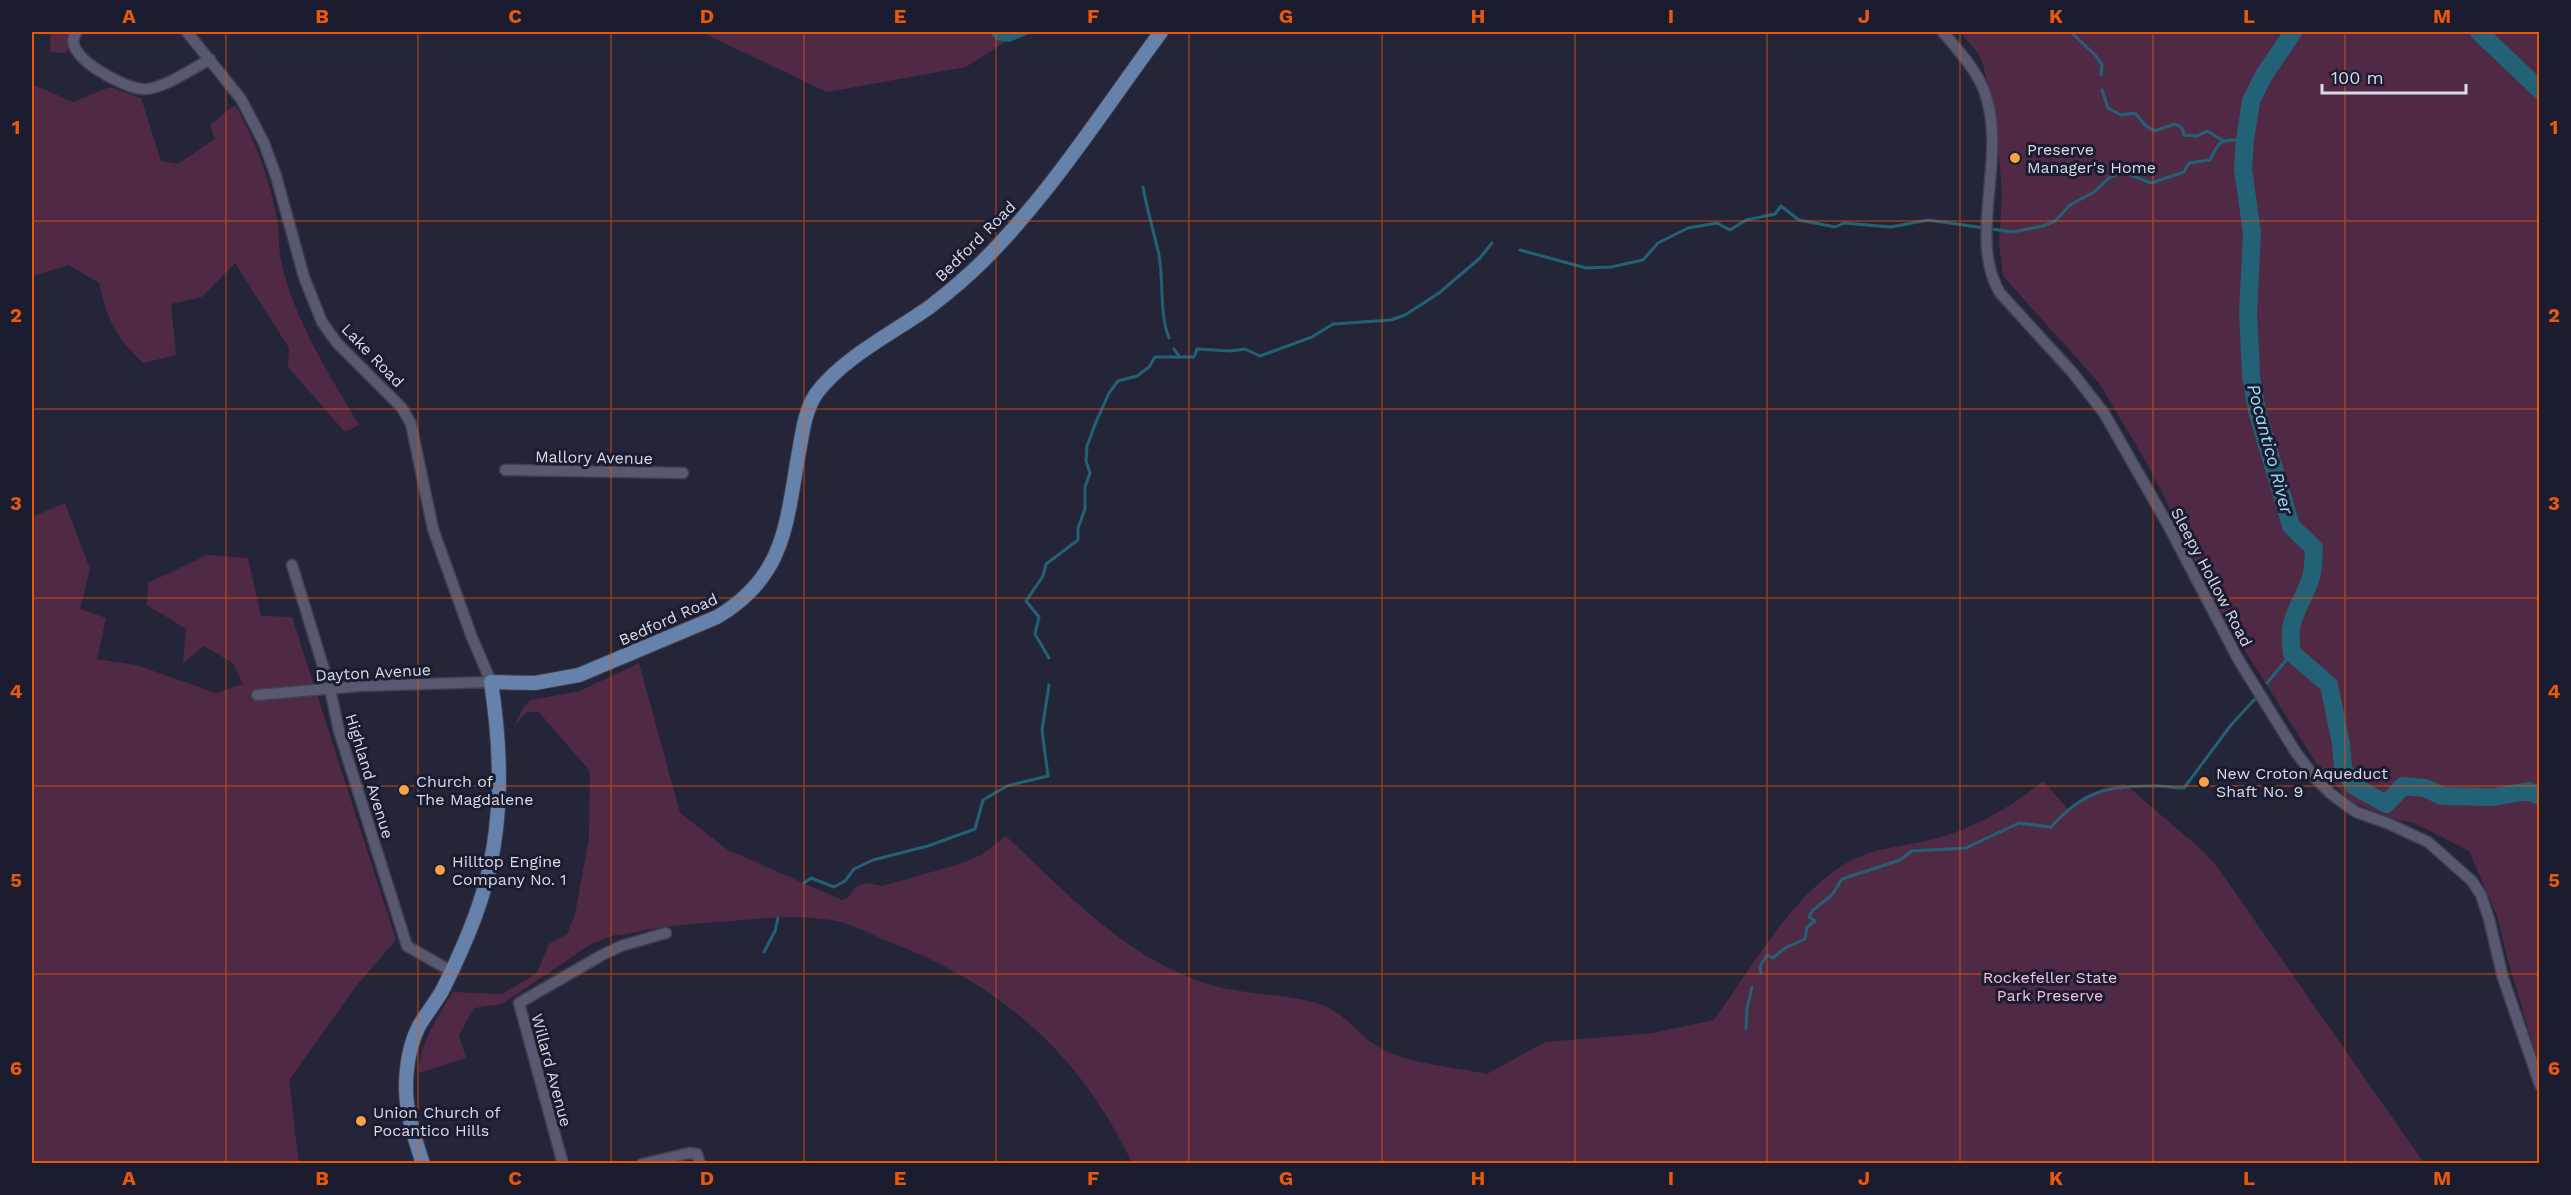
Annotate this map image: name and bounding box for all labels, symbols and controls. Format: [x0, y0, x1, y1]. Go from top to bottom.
text: A [122, 4, 136, 28]
text: B [315, 4, 329, 28]
text: C [508, 4, 522, 28]
text: D [700, 4, 714, 28]
text: E [894, 4, 906, 28]
text: F [1087, 4, 1099, 28]
text: G [1279, 4, 1293, 28]
text: H [1471, 4, 1485, 28]
text: I [1668, 4, 1674, 28]
text: J [1858, 4, 1870, 28]
text: K [2049, 4, 2063, 28]
text: L [2243, 4, 2255, 28]
text: M [2433, 4, 2451, 28]
scale bar [2322, 57, 2466, 95]
text: 100 m [2331, 67, 2384, 88]
text: 1 [12, 115, 20, 139]
text: 1 [2550, 115, 2558, 139]
place label: Preserve Manager's Home [2027, 140, 2156, 177]
marker: Preserve Manager's Home [2008, 151, 2022, 165]
street label: Bedford Road [931, 197, 1020, 286]
text: 2 [10, 303, 22, 327]
text: 2 [2548, 303, 2560, 327]
street label: Lake Road [338, 320, 408, 391]
water label: Pocantico River [2243, 382, 2298, 517]
street label: Mallory Avenue [535, 447, 653, 468]
text: 3 [10, 491, 22, 515]
text: 3 [2548, 491, 2560, 515]
street label: Sleepy Hollow Road [2167, 505, 2256, 650]
street label: Bedford Road [616, 589, 721, 650]
street label: Dayton Avenue [315, 660, 431, 685]
text: 4 [10, 679, 23, 703]
text: 4 [2548, 679, 2561, 703]
street label: Highland Avenue [341, 711, 398, 841]
place label: New Croton Aqueduct Shaft No. 9 [2216, 764, 2388, 801]
place label: Church of The Magdalene [416, 772, 533, 809]
marker: New Croton Aqueduct Shaft No. 9 [2197, 775, 2211, 789]
marker: Church of The Magdalene [397, 783, 411, 797]
place label: Hilltop Engine Company No. 1 [452, 852, 566, 889]
marker: Hilltop Engine Company No. 1 [433, 863, 447, 877]
text: 5 [10, 868, 22, 892]
text: 5 [2548, 868, 2560, 892]
park label: Rockefeller State Park Preserve [1983, 968, 2117, 1005]
street label: Willard Avenue [527, 1012, 576, 1129]
text: 6 [10, 1056, 22, 1080]
text: 6 [2548, 1056, 2560, 1080]
place label: Union Church of Pocantico Hills [373, 1103, 501, 1140]
marker: Union Church of Pocantico Hills [354, 1114, 368, 1128]
text: A [122, 1166, 136, 1190]
text: B [315, 1166, 329, 1190]
text: C [508, 1166, 522, 1190]
text: D [700, 1166, 714, 1190]
text: E [894, 1166, 906, 1190]
text: F [1087, 1166, 1099, 1190]
text: G [1279, 1166, 1293, 1190]
text: H [1471, 1166, 1485, 1190]
text: I [1668, 1166, 1674, 1190]
text: J [1858, 1166, 1870, 1190]
text: K [2049, 1166, 2063, 1190]
text: L [2243, 1166, 2255, 1190]
text: M [2433, 1166, 2451, 1190]

